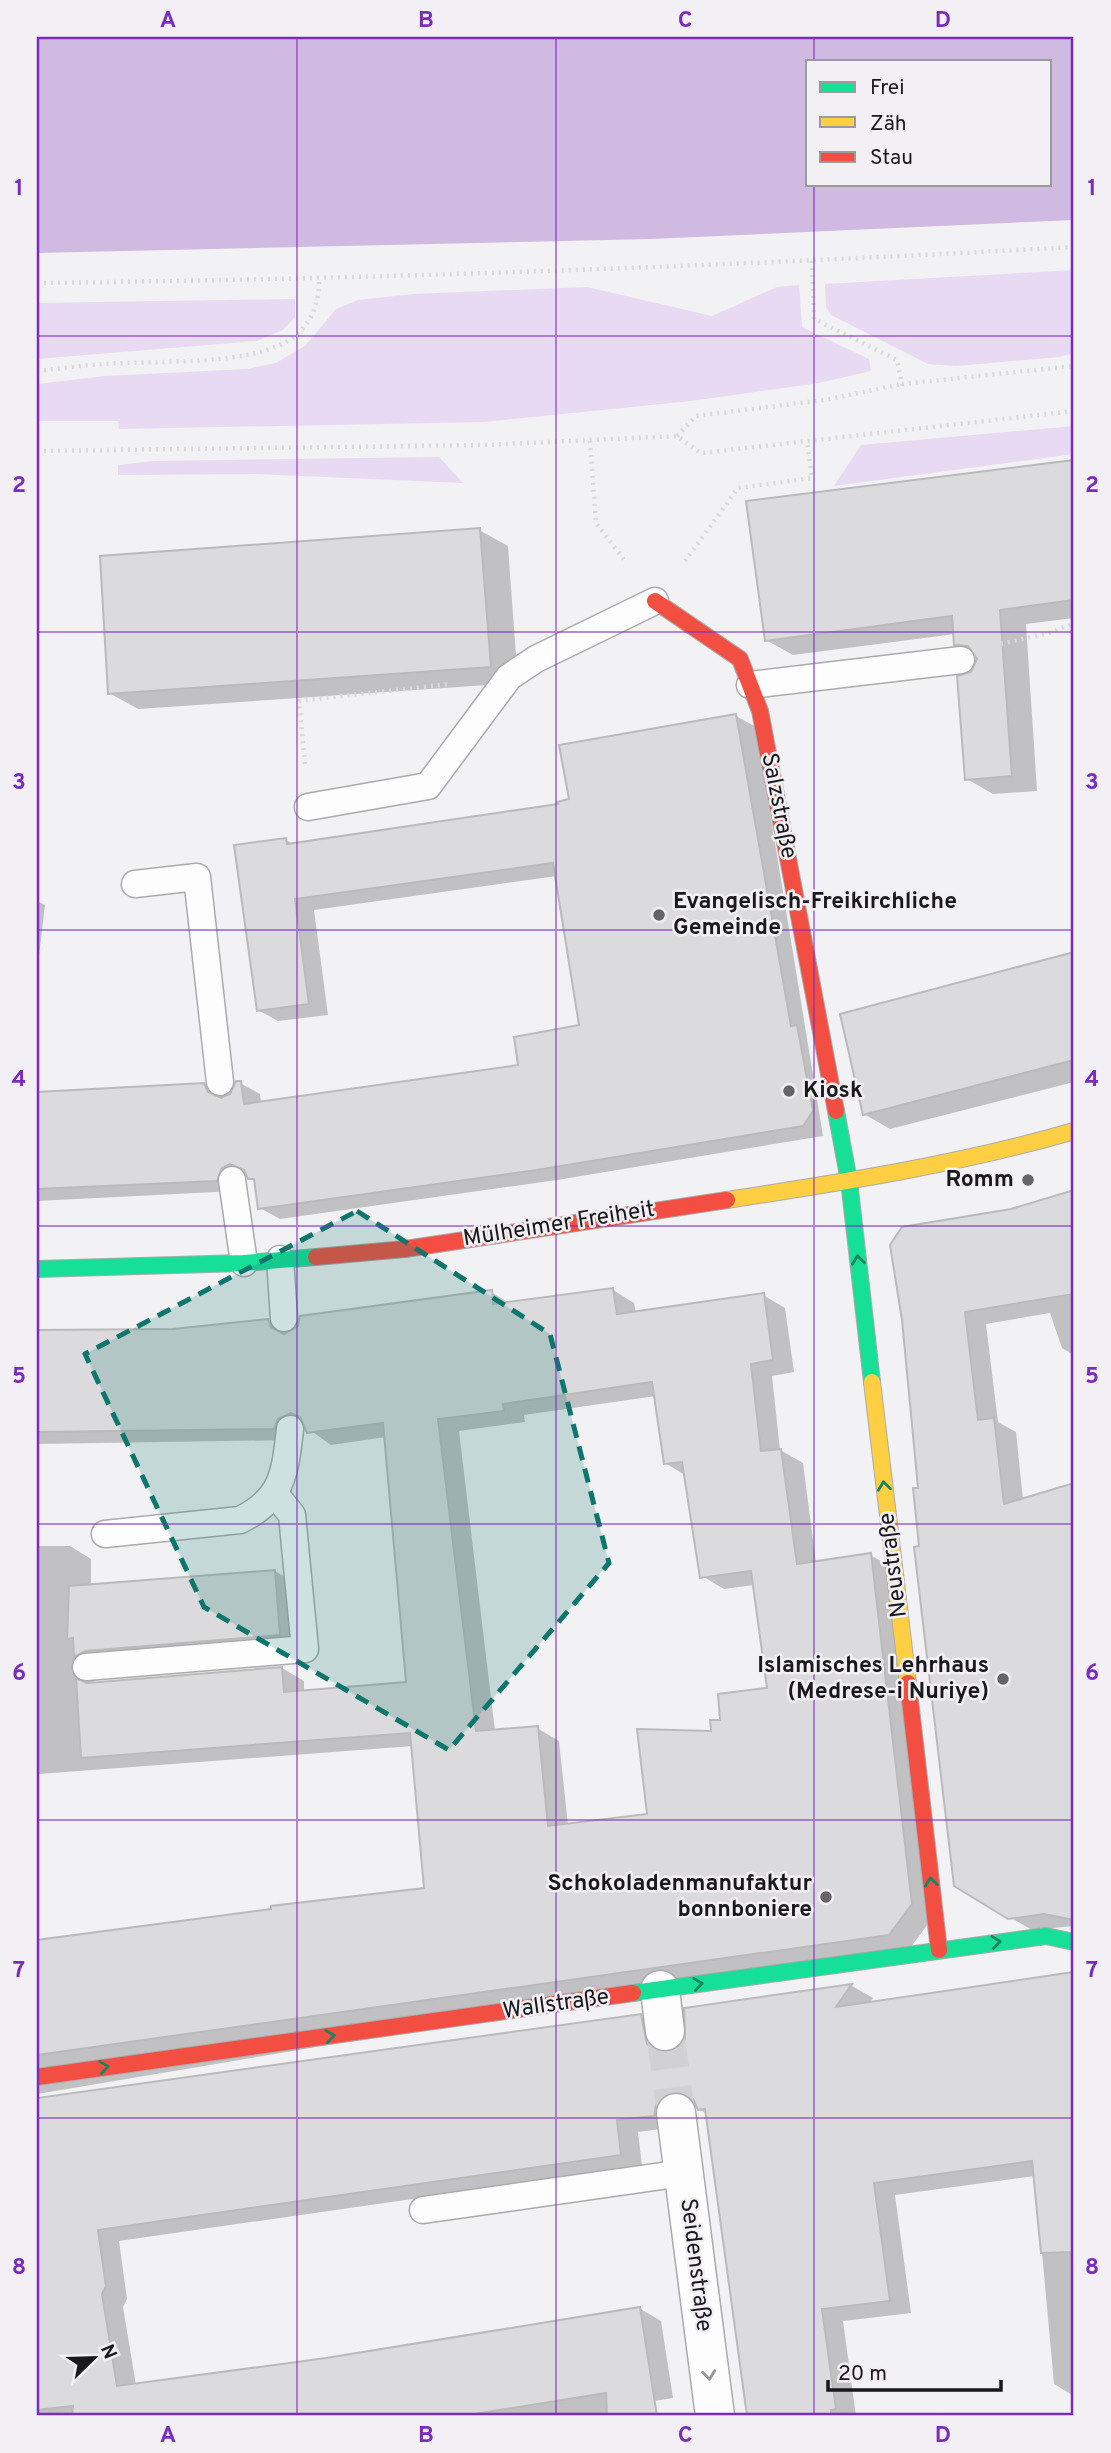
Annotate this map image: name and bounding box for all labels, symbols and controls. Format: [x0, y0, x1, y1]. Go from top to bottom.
text: A [160, 7, 176, 36]
text: B [418, 7, 434, 36]
text: C [678, 7, 692, 36]
text: D [935, 7, 951, 36]
legend [806, 60, 1052, 186]
text: Frei [870, 75, 905, 102]
text: Zäh [870, 111, 907, 138]
text: Stau [870, 145, 913, 172]
text: 1 [14, 175, 24, 204]
text: 1 [1087, 175, 1097, 204]
text: 2 [12, 472, 26, 501]
text: 2 [1085, 472, 1099, 501]
street label: Salzstraße [754, 751, 802, 861]
text: 3 [12, 769, 26, 798]
text: 3 [1085, 769, 1099, 798]
place label: Evangelisch-Freikirchliche Gemeinde [673, 888, 957, 943]
marker: Evangelisch-Freikirchliche Gemeinde [651, 907, 667, 923]
text: 4 [12, 1066, 26, 1095]
text: 4 [1085, 1066, 1099, 1095]
place label: Kiosk [803, 1077, 863, 1106]
marker: Kiosk [781, 1083, 797, 1099]
place label: Romm [946, 1166, 1014, 1195]
marker: Romm [1020, 1172, 1036, 1188]
street label: Mülheimer Freiheit [461, 1196, 657, 1254]
one-way arrow [851, 1254, 866, 1265]
text: 5 [12, 1363, 26, 1392]
text: 5 [1085, 1363, 1099, 1392]
one-way arrow [877, 1480, 892, 1492]
street label: Neustraße [873, 1511, 915, 1619]
place label: Islamisches Lehrhaus (Medrese-i Nuriye) [757, 1652, 989, 1707]
text: 6 [12, 1660, 26, 1689]
text: 6 [1085, 1660, 1099, 1689]
marker: Islamisches Lehrhaus (Medrese-i Nuriye) [995, 1671, 1011, 1687]
place label: Schokoladenmanufaktur bonnboniere [548, 1870, 812, 1925]
one-way arrow [923, 1876, 938, 1888]
marker: Schokoladenmanufaktur bonnboniere [818, 1889, 834, 1905]
one-way arrow [990, 1935, 1002, 1950]
text: 7 [13, 1957, 25, 1986]
text: 7 [1086, 1957, 1098, 1986]
one-way arrow [692, 1977, 704, 1992]
street label: Wallstraße [501, 1983, 611, 2027]
one-way arrow [324, 2029, 336, 2044]
one-way arrow [98, 2060, 110, 2075]
street label: Seidenstraße [672, 2197, 718, 2333]
text: 8 [12, 2254, 26, 2283]
text: 8 [1085, 2254, 1099, 2283]
north arrow [60, 2324, 130, 2394]
text: N [94, 2341, 122, 2363]
scale bar [828, 2348, 1001, 2392]
text: 20 m [838, 2361, 887, 2388]
one-way arrow [702, 2369, 717, 2381]
text: A [160, 2422, 176, 2451]
text: B [418, 2422, 434, 2451]
text: C [678, 2422, 692, 2451]
text: D [935, 2422, 951, 2451]

